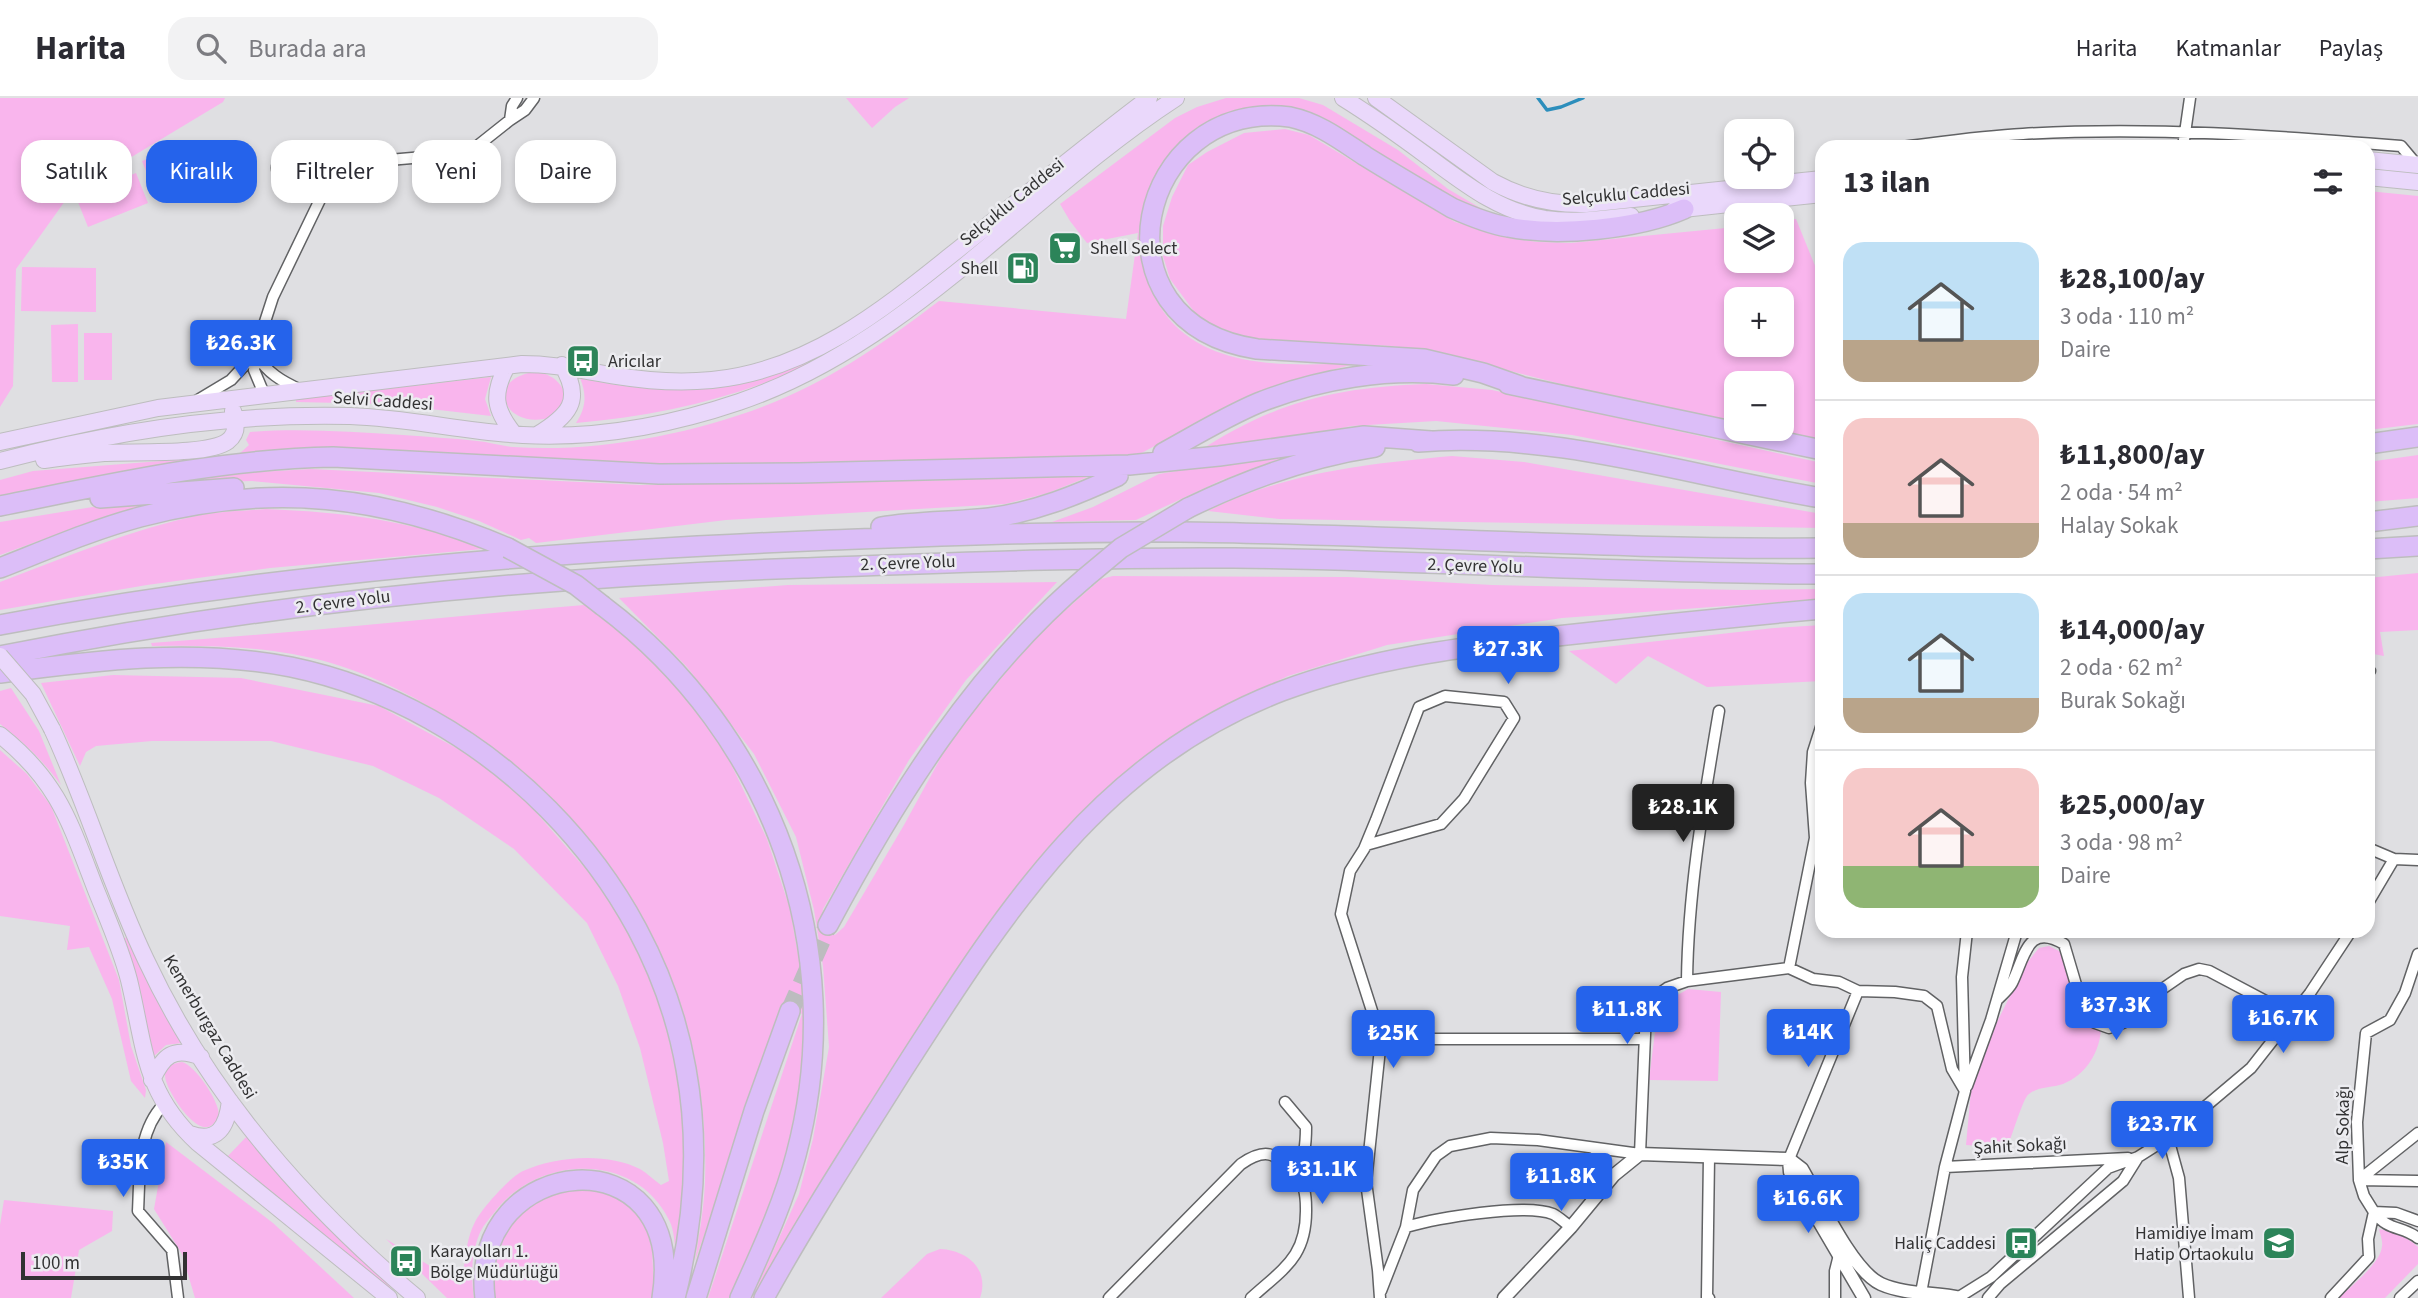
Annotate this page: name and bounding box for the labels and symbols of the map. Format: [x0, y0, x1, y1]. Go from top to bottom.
street label: Selçuklu Caddesi [954, 152, 1070, 252]
street label: Selçuklu Caddesi [1561, 176, 1691, 212]
supermarket icon: Shell Select [1046, 229, 1084, 267]
place label: Shell Select [1090, 236, 1177, 261]
fuel station icon: Shell [1004, 249, 1042, 287]
place label: Shell [960, 256, 998, 281]
pin: ₺26.3K [184, 320, 298, 380]
bus stop icon: Aricılar [564, 342, 602, 380]
place label: Aricılar [608, 349, 662, 374]
street label: Selvi Caddesi [332, 385, 434, 417]
street label: 2. Çevre Yolu [860, 549, 956, 577]
street label: 2. Çevre Yolu [1427, 552, 1523, 580]
street label: 2. Çevre Yolu [294, 584, 392, 620]
pin: ₺27.3K [1451, 626, 1565, 686]
pin: ₺28.1K [1626, 784, 1740, 844]
street label: Kemerburgaz Caddesi [157, 950, 263, 1104]
pin: ₺37.3K [2059, 982, 2173, 1042]
pin: ₺11.8K [1570, 986, 1684, 1046]
pin: ₺16.7K [2226, 996, 2340, 1055]
pin: ₺25K [1352, 1010, 1434, 1070]
pin: ₺14K [1767, 1010, 1849, 1069]
street label: Alp Sokağı [2330, 1085, 2356, 1165]
pin: ₺23.7K [2105, 1102, 2219, 1161]
street label: Şahit Sokağı [1973, 1131, 2067, 1161]
pin: ₺35K [82, 1140, 164, 1199]
pin: ₺31.1K [1265, 1146, 1379, 1206]
pin: ₺11.8K [1504, 1154, 1618, 1213]
pin: ₺16.6K [1751, 1176, 1865, 1235]
place label: Hamidiye İmam Hatip Ortaokulu [2134, 1221, 2254, 1267]
bus stop icon: Haliç Caddesi [2002, 1224, 2040, 1262]
school or university icon: Hamidiye İmam Hatip Ortaokulu [2260, 1224, 2298, 1262]
place label: Haliç Caddesi [1894, 1231, 1996, 1256]
place label: Karayolları 1. Bölge Müdürlüğü [430, 1239, 558, 1285]
bus stop icon: Karayolları 1. Bölge Müdürlüğü [387, 1242, 425, 1280]
scale bar [21, 1249, 187, 1281]

